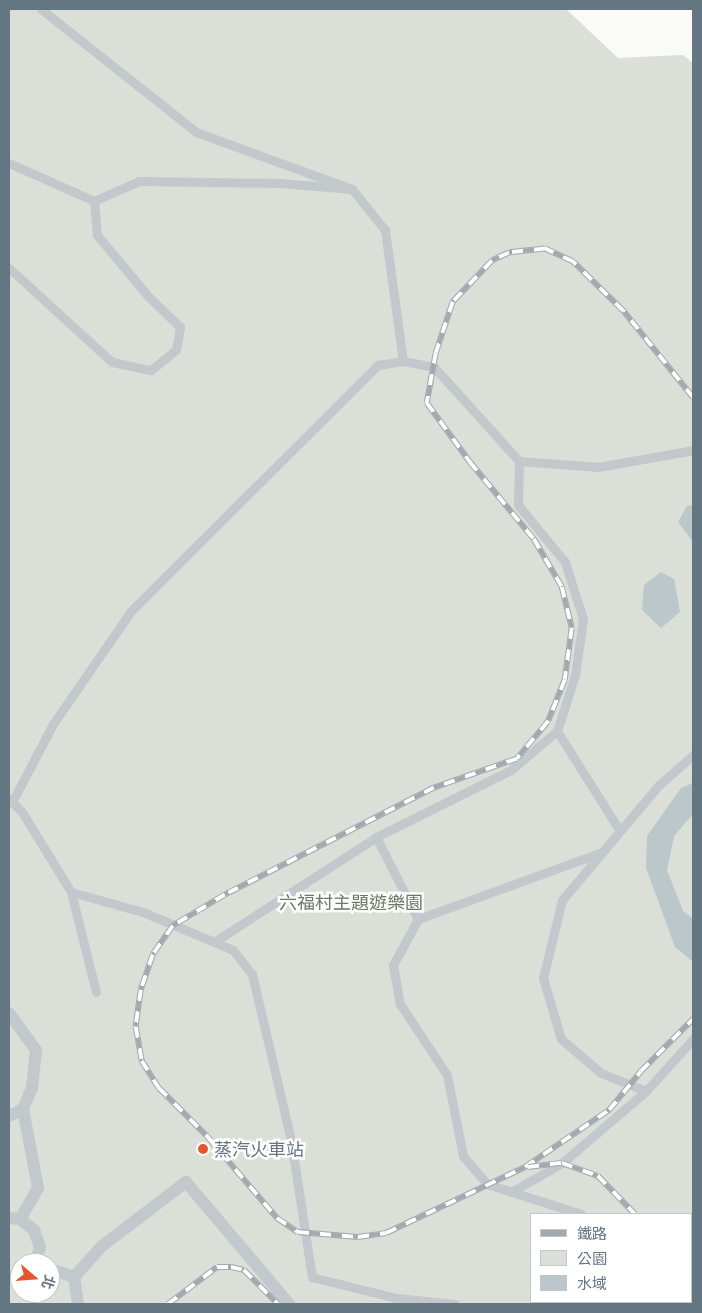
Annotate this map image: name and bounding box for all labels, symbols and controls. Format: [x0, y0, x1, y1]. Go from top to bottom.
park label: 六福村主題遊樂園 [279, 891, 423, 913]
place label: 蒸汽火車站 [214, 1138, 304, 1160]
marker: 蒸汽火車站 [196, 1142, 210, 1156]
legend [530, 1213, 692, 1303]
text: 鐵路 [577, 1225, 607, 1242]
text: 公園 [577, 1250, 607, 1267]
north arrow [10, 1253, 60, 1303]
text: 北 [39, 1273, 58, 1291]
text: 水域 [577, 1275, 607, 1292]

